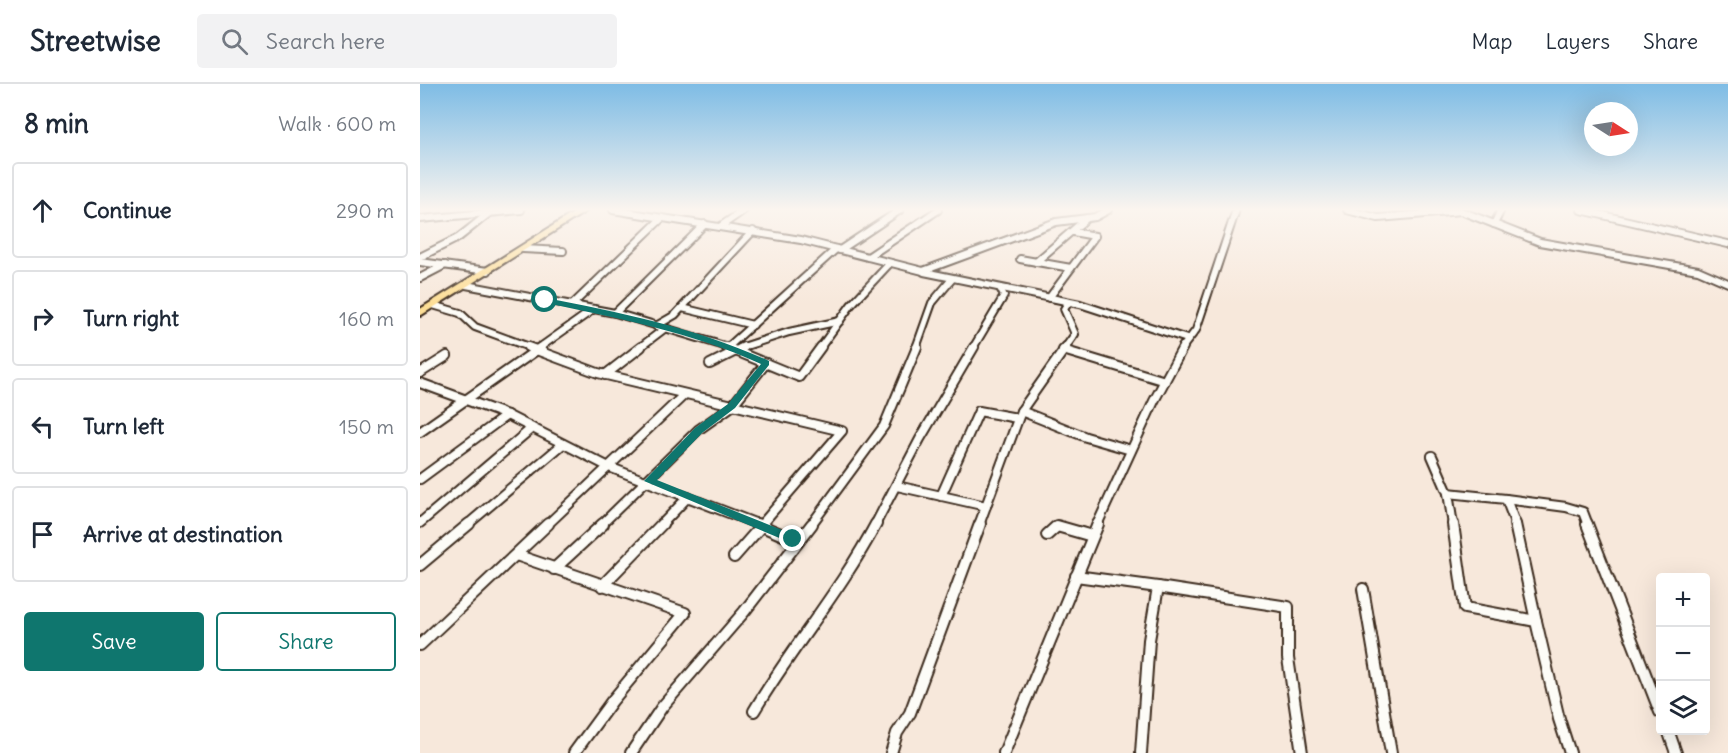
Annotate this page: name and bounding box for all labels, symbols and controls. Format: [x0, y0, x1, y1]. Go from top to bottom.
search box [197, 14, 617, 68]
text: Streetwise [30, 23, 161, 59]
icon: search [218, 25, 251, 58]
text: Search here [266, 27, 385, 55]
text: Map [1472, 28, 1512, 55]
text: Layers [1545, 28, 1610, 55]
text: Share [1643, 28, 1698, 55]
north arrow [1584, 102, 1638, 156]
text: 8 min [24, 107, 89, 140]
text: Walk · 600 m [278, 111, 396, 136]
icon: ahead [26, 194, 59, 227]
text: Continue [83, 196, 172, 224]
text: 290 m [336, 198, 394, 223]
route start [531, 286, 557, 312]
icon: right [26, 302, 59, 335]
text: Turn right [83, 304, 179, 332]
text: 160 m [339, 306, 394, 331]
icon: left [26, 410, 59, 443]
text: Turn left [83, 412, 164, 440]
text: 150 m [339, 414, 394, 439]
icon: arrive [26, 518, 59, 551]
text: Arrive at destination [83, 520, 283, 548]
route end [779, 525, 805, 551]
map controls [1656, 573, 1710, 735]
button: + [1656, 573, 1710, 627]
button: Save [24, 612, 204, 671]
button: Share [216, 612, 396, 671]
button: − [1656, 627, 1710, 681]
button: layers [1656, 681, 1710, 735]

